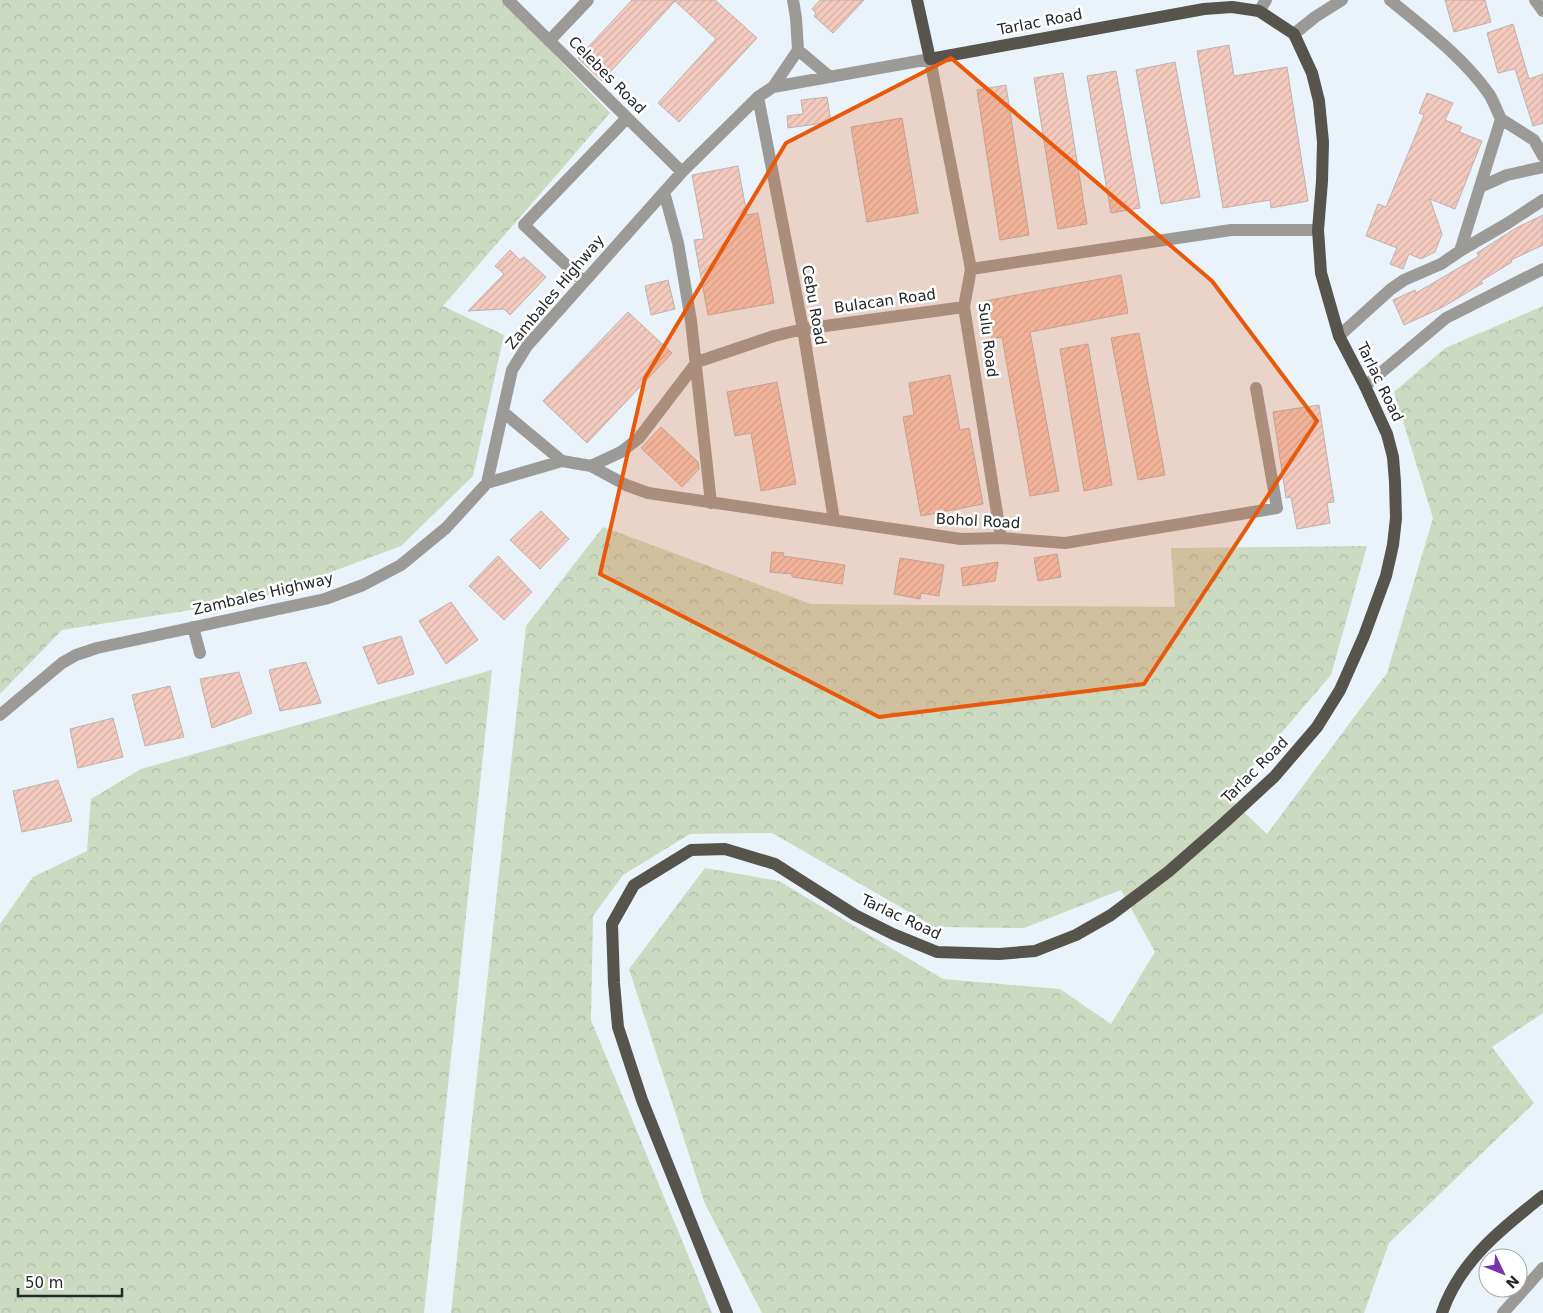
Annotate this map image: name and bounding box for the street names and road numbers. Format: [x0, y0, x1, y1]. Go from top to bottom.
street label: Tarlac Road [995, 5, 1084, 39]
street label: Celebes Road [565, 33, 649, 117]
street label: Zambales Highway [502, 231, 608, 353]
street label: Cebu Road [798, 263, 830, 347]
street label: Bulacan Road [833, 285, 937, 317]
street label: Sulu Road [974, 302, 1002, 378]
street label: Tarlac Road [1353, 338, 1407, 425]
street label: Bohol Road [935, 510, 1021, 532]
street label: Zambales Highway [191, 569, 335, 619]
street label: Tarlac Road [1218, 733, 1292, 807]
street label: Tarlac Road [857, 890, 944, 943]

